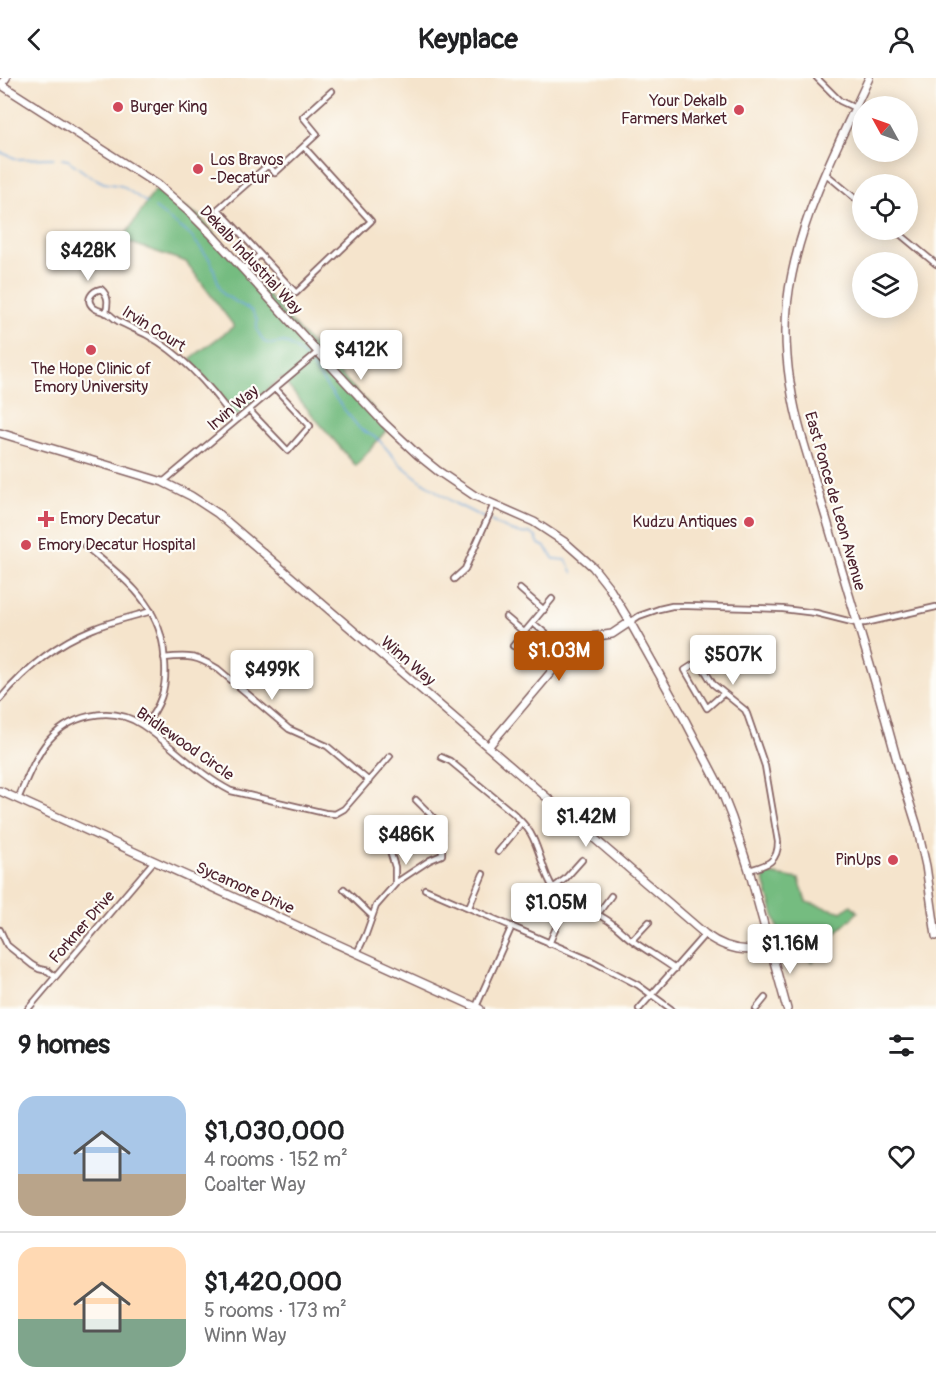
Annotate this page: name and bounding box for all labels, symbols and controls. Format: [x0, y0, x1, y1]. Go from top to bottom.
icon: back [18, 23, 51, 56]
text: Keyplace [418, 23, 518, 56]
icon: person [885, 23, 918, 56]
place label: Your Dekalb Farmers Market [621, 91, 728, 129]
north arrow [852, 96, 918, 162]
map controls [852, 96, 918, 318]
place label: Burger King [130, 97, 207, 117]
marker: Burger King [111, 100, 125, 114]
marker: Your Dekalb Farmers Market [732, 103, 746, 117]
place label: Los Bravos -Decatur [210, 150, 283, 188]
marker: Los Bravos -Decatur [191, 162, 205, 176]
button: locate [852, 174, 918, 240]
street label: Dekalb Industrial Way [195, 201, 307, 319]
pin: $428K [46, 231, 130, 282]
text: $428K [60, 238, 116, 263]
button: layers [852, 252, 918, 318]
street label: Irvin Court [118, 302, 190, 357]
pin: $412K [319, 330, 403, 381]
text: $412K [334, 337, 388, 362]
marker: The Hope Clinic of Emory University [84, 343, 98, 357]
place label: The Hope Clinic of Emory University [31, 359, 152, 397]
street label: Irvin Way [203, 381, 263, 435]
street label: East Ponce de Leon Avenue [800, 409, 870, 593]
place label: Emory Decatur [60, 509, 161, 529]
marker: Emory Decatur [37, 510, 55, 528]
place label: Kudzu Antiques [632, 512, 737, 532]
marker: Kudzu Antiques [742, 515, 756, 529]
place label: Emory Decatur Hospital [38, 535, 196, 555]
marker: Emory Decatur Hospital [19, 538, 33, 552]
pin: $1.03M [510, 631, 608, 682]
street label: Winn Way [377, 632, 440, 690]
pin: $507K [691, 635, 775, 686]
text: $1.03M [528, 638, 590, 663]
text: $507K [704, 642, 762, 667]
pin: $499K [230, 650, 314, 701]
text: $499K [244, 657, 300, 682]
street label: Bridlewood Circle [132, 703, 238, 785]
pin: $1.42M [537, 797, 635, 848]
text: $1.42M [556, 804, 616, 829]
pin: $486K [364, 815, 448, 866]
text: $486K [378, 822, 434, 847]
place label: PinUps [835, 850, 881, 870]
marker: PinUps [886, 853, 900, 867]
street label: Sycamore Drive [193, 857, 297, 919]
pin: $1.05M [507, 883, 605, 934]
street label: Forkner Drive [45, 886, 119, 968]
text: $1.05M [525, 890, 587, 915]
pin: $1.16M [741, 924, 839, 975]
text: $1.16M [762, 931, 818, 956]
text: 9 homes [18, 1029, 110, 1061]
icon: filters [885, 1029, 918, 1062]
text: $1,030,000 [204, 1115, 345, 1147]
icon: home [66, 1120, 138, 1192]
icon: heart [885, 1140, 918, 1173]
text: 4 rooms · 152 m² [204, 1147, 348, 1172]
text: Coalter Way [204, 1172, 305, 1197]
text: $1,420,000 [204, 1266, 342, 1298]
icon: home [66, 1271, 138, 1343]
icon: heart [885, 1291, 918, 1324]
text: 5 rooms · 173 m² [204, 1298, 347, 1323]
text: Winn Way [204, 1323, 286, 1348]

